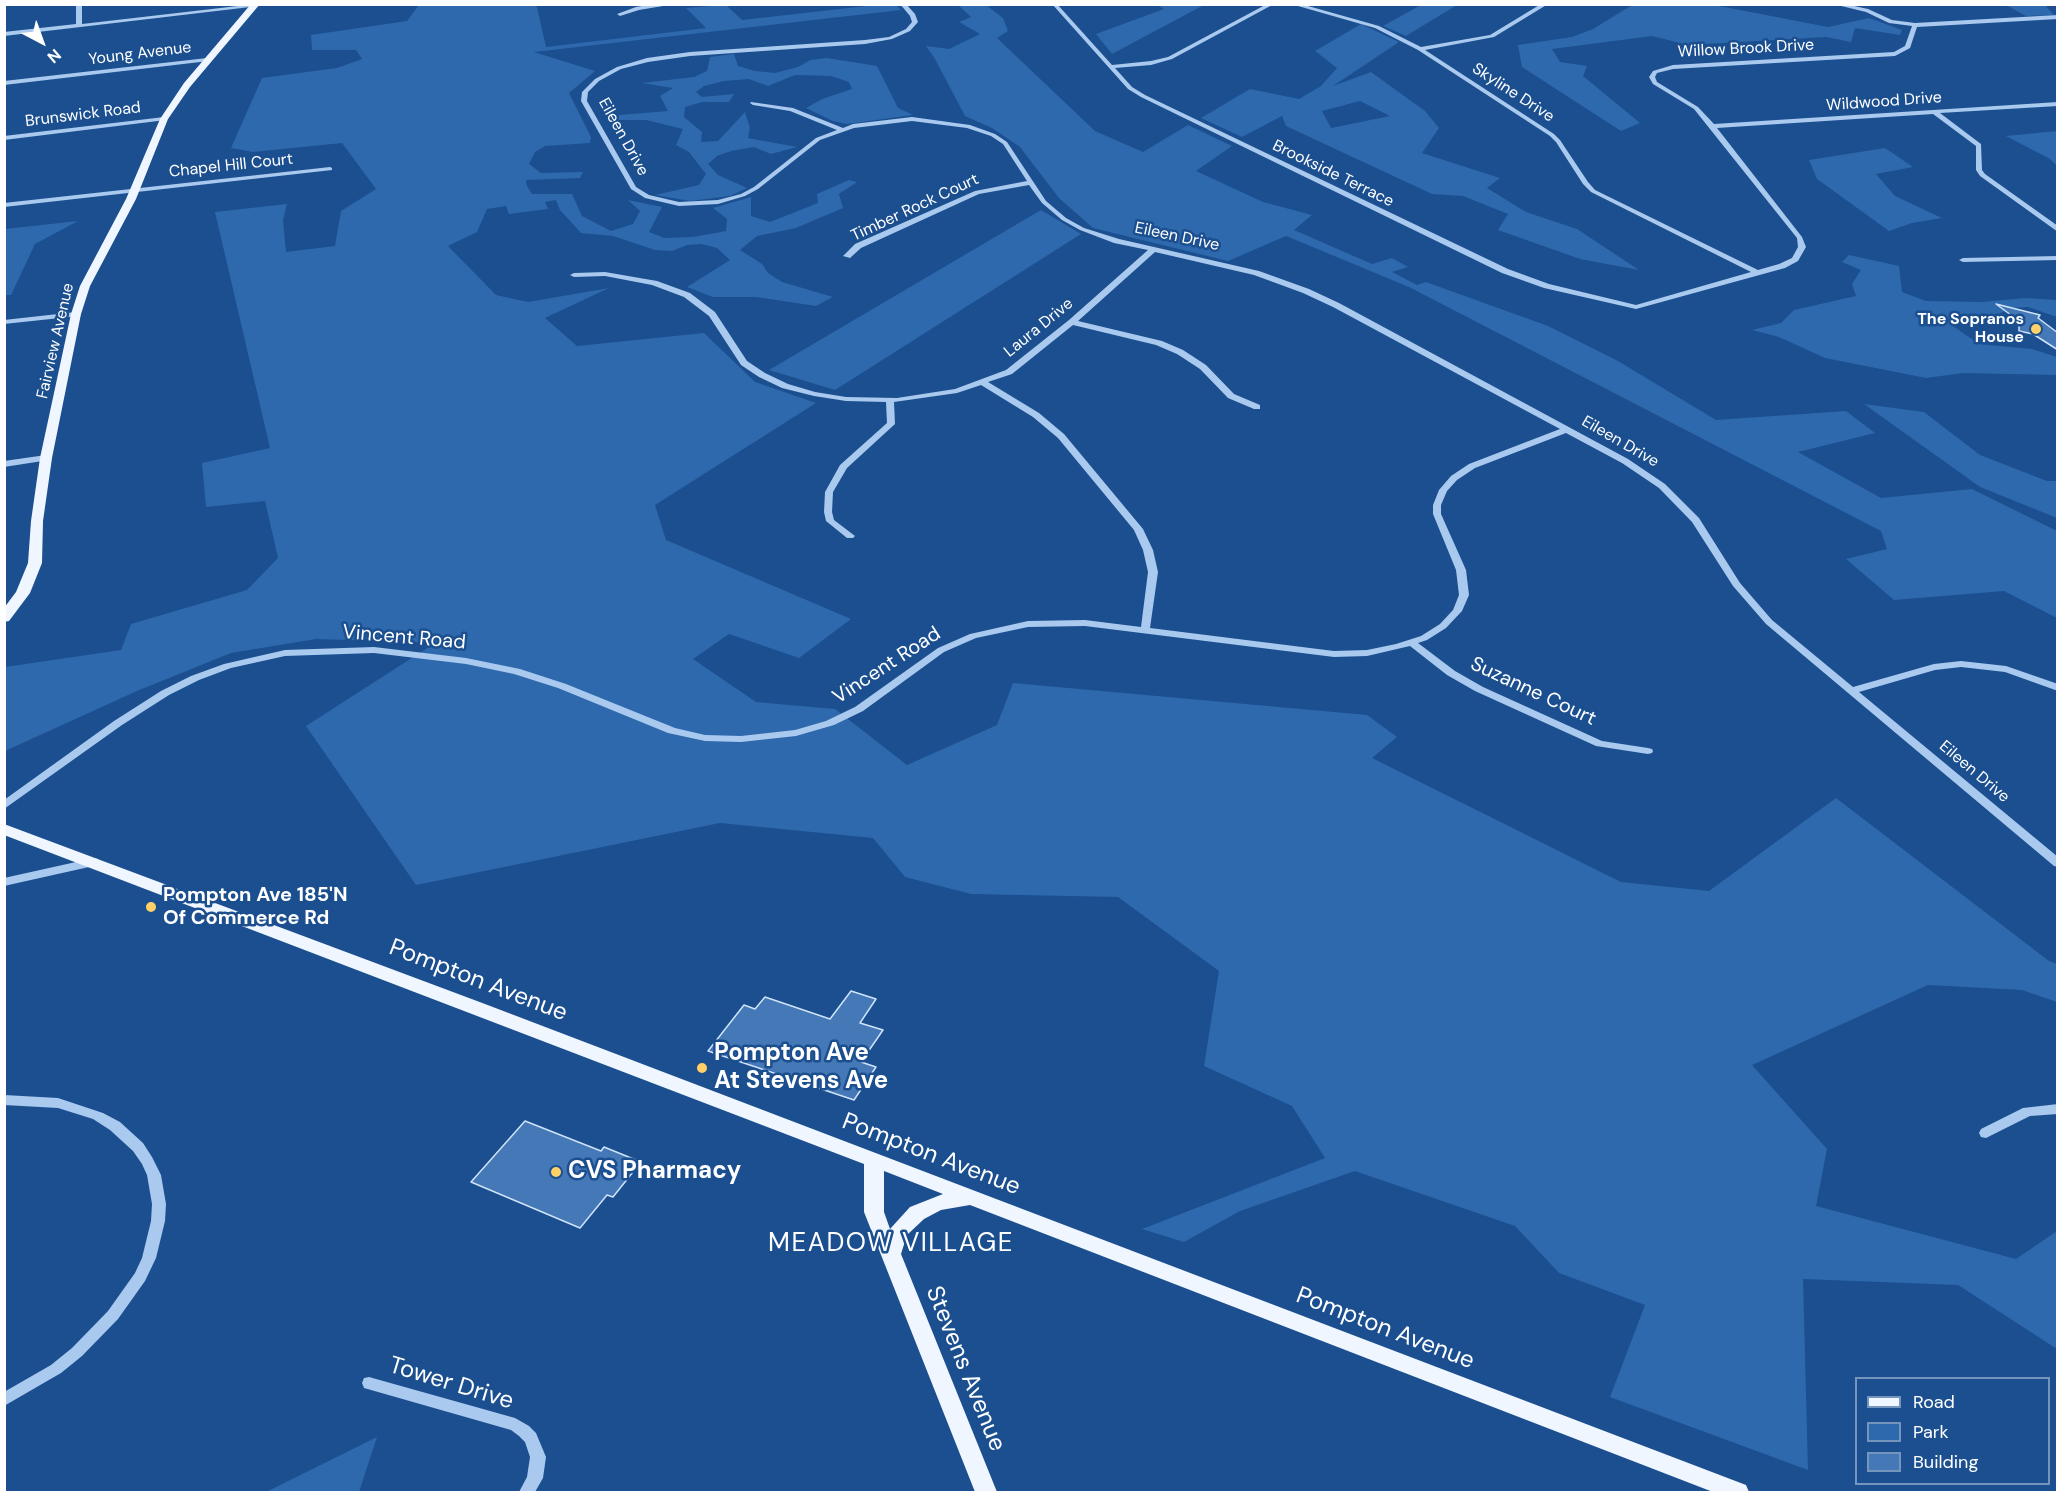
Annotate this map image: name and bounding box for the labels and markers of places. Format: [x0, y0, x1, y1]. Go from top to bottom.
place label: The Sopranos House [1917, 310, 2024, 348]
marker: The Sopranos House [2029, 322, 2043, 336]
place label: Pompton Ave 185'N Of Commerce Rd [163, 884, 348, 931]
marker: Pompton Ave 185'N Of Commerce Rd [144, 900, 158, 914]
place label: Pompton Ave At Stevens Ave [714, 1040, 888, 1096]
marker: Pompton Ave At Stevens Ave [695, 1061, 709, 1075]
place label: CVS Pharmacy [568, 1158, 741, 1186]
marker: CVS Pharmacy [549, 1165, 563, 1179]

